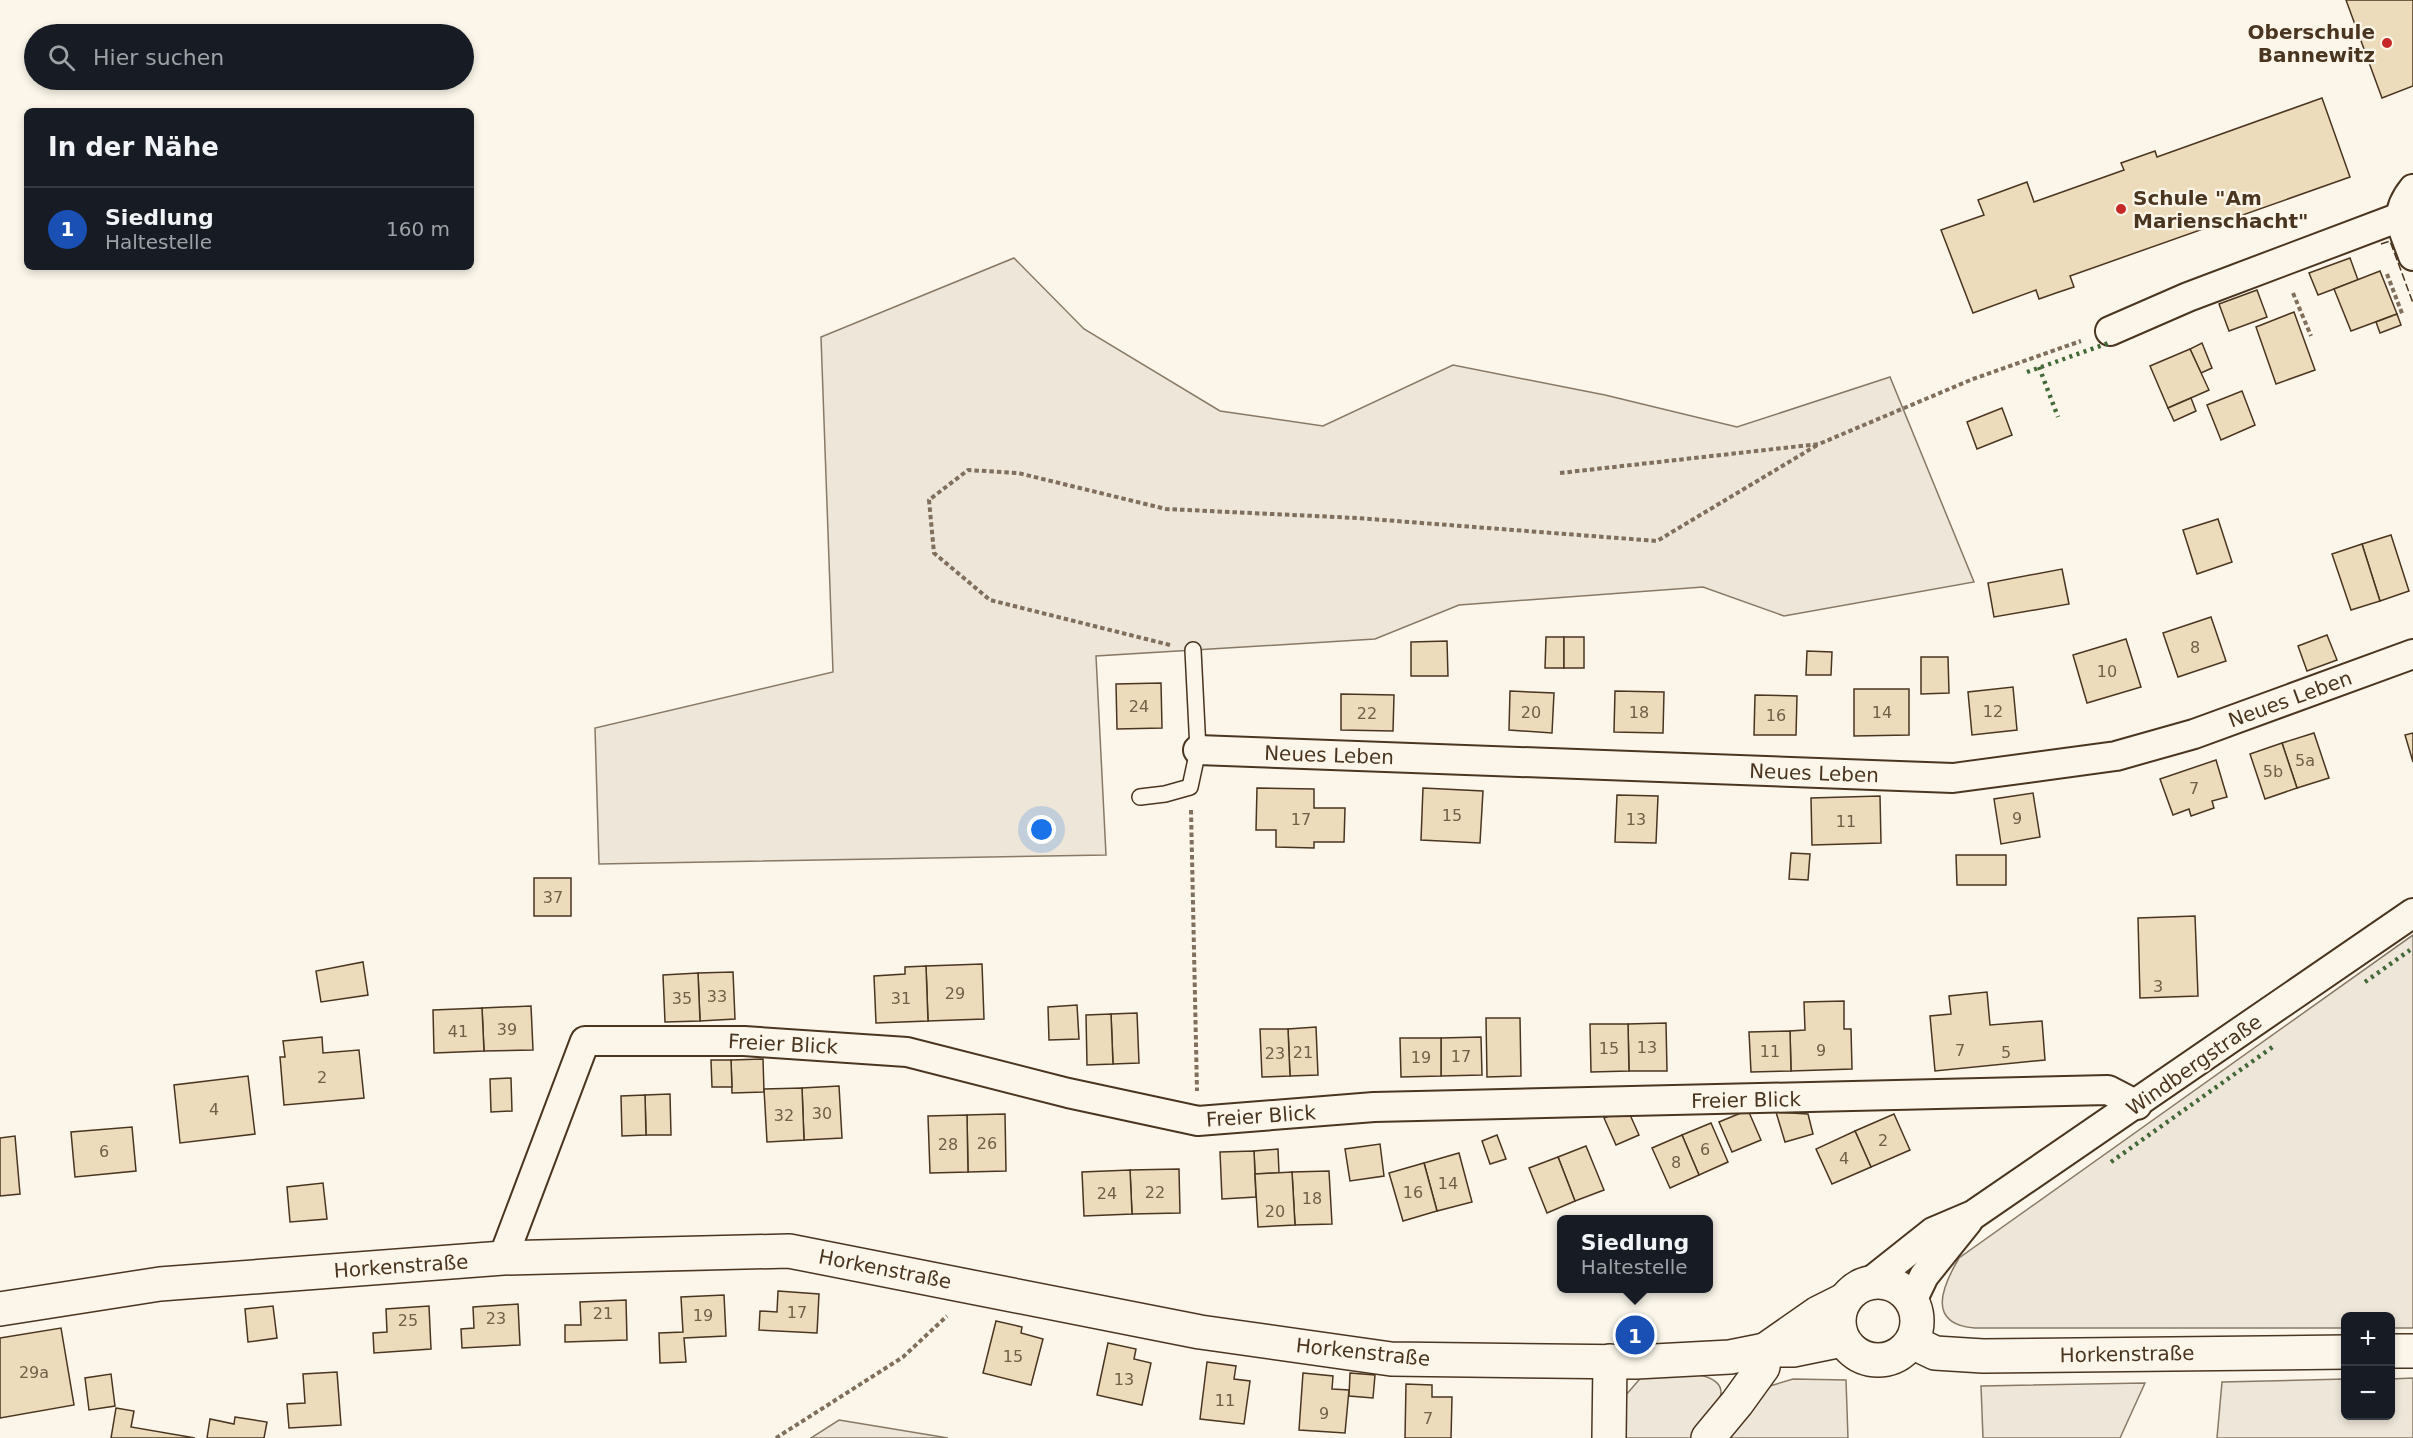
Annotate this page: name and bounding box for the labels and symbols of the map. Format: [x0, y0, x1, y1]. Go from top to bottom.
place label: Oberschule Bannewitz [2248, 20, 2375, 67]
marker: Oberschule Bannewitz [2380, 36, 2394, 50]
place label: Schule "Am Marienschacht" [2133, 186, 2309, 233]
marker: Schule "Am Marienschacht" [2114, 202, 2128, 216]
house number: 8 [2190, 638, 2200, 657]
house number: 10 [2097, 662, 2117, 681]
street label: Neues Leben [2225, 666, 2355, 732]
house number: 24 [1129, 697, 1149, 716]
house number: 12 [1983, 702, 2003, 721]
house number: 20 [1521, 703, 1541, 722]
house number: 18 [1629, 703, 1649, 722]
house number: 14 [1872, 703, 1892, 722]
house number: 22 [1357, 704, 1377, 723]
house number: 16 [1766, 706, 1786, 725]
street label: Neues Leben [1264, 741, 1394, 769]
house number: 5a [2295, 751, 2315, 770]
street label: Neues Leben [1749, 759, 1879, 787]
house number: 5b [2263, 762, 2283, 781]
house number: 7 [2189, 779, 2199, 798]
house number: 15 [1442, 806, 1462, 825]
house number: 9 [2012, 809, 2022, 828]
house number: 17 [1291, 810, 1311, 829]
house number: 13 [1626, 810, 1646, 829]
house number: 11 [1836, 812, 1856, 831]
your location [1027, 815, 1056, 844]
house number: 37 [543, 888, 563, 907]
house number: 3 [2153, 977, 2163, 996]
house number: 29 [945, 984, 965, 1003]
house number: 33 [707, 987, 727, 1006]
house number: 35 [672, 989, 692, 1008]
house number: 31 [891, 989, 911, 1008]
street label: Windbergstraße [2122, 1009, 2266, 1121]
house number: 39 [497, 1020, 517, 1039]
house number: 41 [448, 1022, 468, 1041]
street label: Freier Blick [727, 1029, 839, 1059]
house number: 13 [1637, 1038, 1657, 1057]
house number: 15 [1599, 1039, 1619, 1058]
house number: 9 [1816, 1041, 1826, 1060]
house number: 7 [1955, 1041, 1965, 1060]
house number: 11 [1760, 1042, 1780, 1061]
house number: 21 [1293, 1043, 1313, 1062]
house number: 5 [2001, 1043, 2011, 1062]
house number: 23 [1265, 1044, 1285, 1063]
house number: 17 [1451, 1047, 1471, 1066]
house number: 19 [1411, 1048, 1431, 1067]
house number: 2 [317, 1068, 327, 1087]
street label: Freier Blick [1691, 1087, 1802, 1113]
house number: 4 [209, 1100, 219, 1119]
street label: Freier Blick [1205, 1100, 1317, 1132]
house number: 30 [812, 1104, 832, 1123]
house number: 32 [774, 1106, 794, 1125]
house number: 2 [1878, 1131, 1888, 1150]
house number: 26 [977, 1134, 997, 1153]
house number: 28 [938, 1135, 958, 1154]
house number: 6 [1700, 1140, 1710, 1159]
house number: 6 [99, 1142, 109, 1161]
house number: 4 [1839, 1149, 1849, 1168]
house number: 8 [1671, 1153, 1681, 1172]
house number: 14 [1438, 1174, 1458, 1193]
house number: 22 [1145, 1183, 1165, 1202]
house number: 16 [1403, 1183, 1423, 1202]
house number: 24 [1097, 1184, 1117, 1203]
house number: 18 [1302, 1189, 1322, 1208]
house number: 20 [1265, 1202, 1285, 1221]
street label: Horkenstraße [816, 1244, 954, 1294]
street label: Horkenstraße [333, 1249, 469, 1283]
house number: 17 [787, 1303, 807, 1322]
house number: 21 [593, 1304, 613, 1323]
house number: 19 [693, 1306, 713, 1325]
house number: 23 [486, 1309, 506, 1328]
house number: 25 [398, 1311, 418, 1330]
pin: 1 [1616, 1312, 1654, 1358]
street label: Horkenstraße [1295, 1333, 1431, 1371]
street label: Horkenstraße [2059, 1341, 2195, 1367]
house number: 15 [1003, 1347, 1023, 1366]
house number: 29a [19, 1363, 49, 1382]
house number: 13 [1114, 1370, 1134, 1389]
house number: 11 [1215, 1391, 1235, 1410]
house number: 9 [1319, 1404, 1329, 1423]
house number: 7 [1423, 1409, 1433, 1428]

